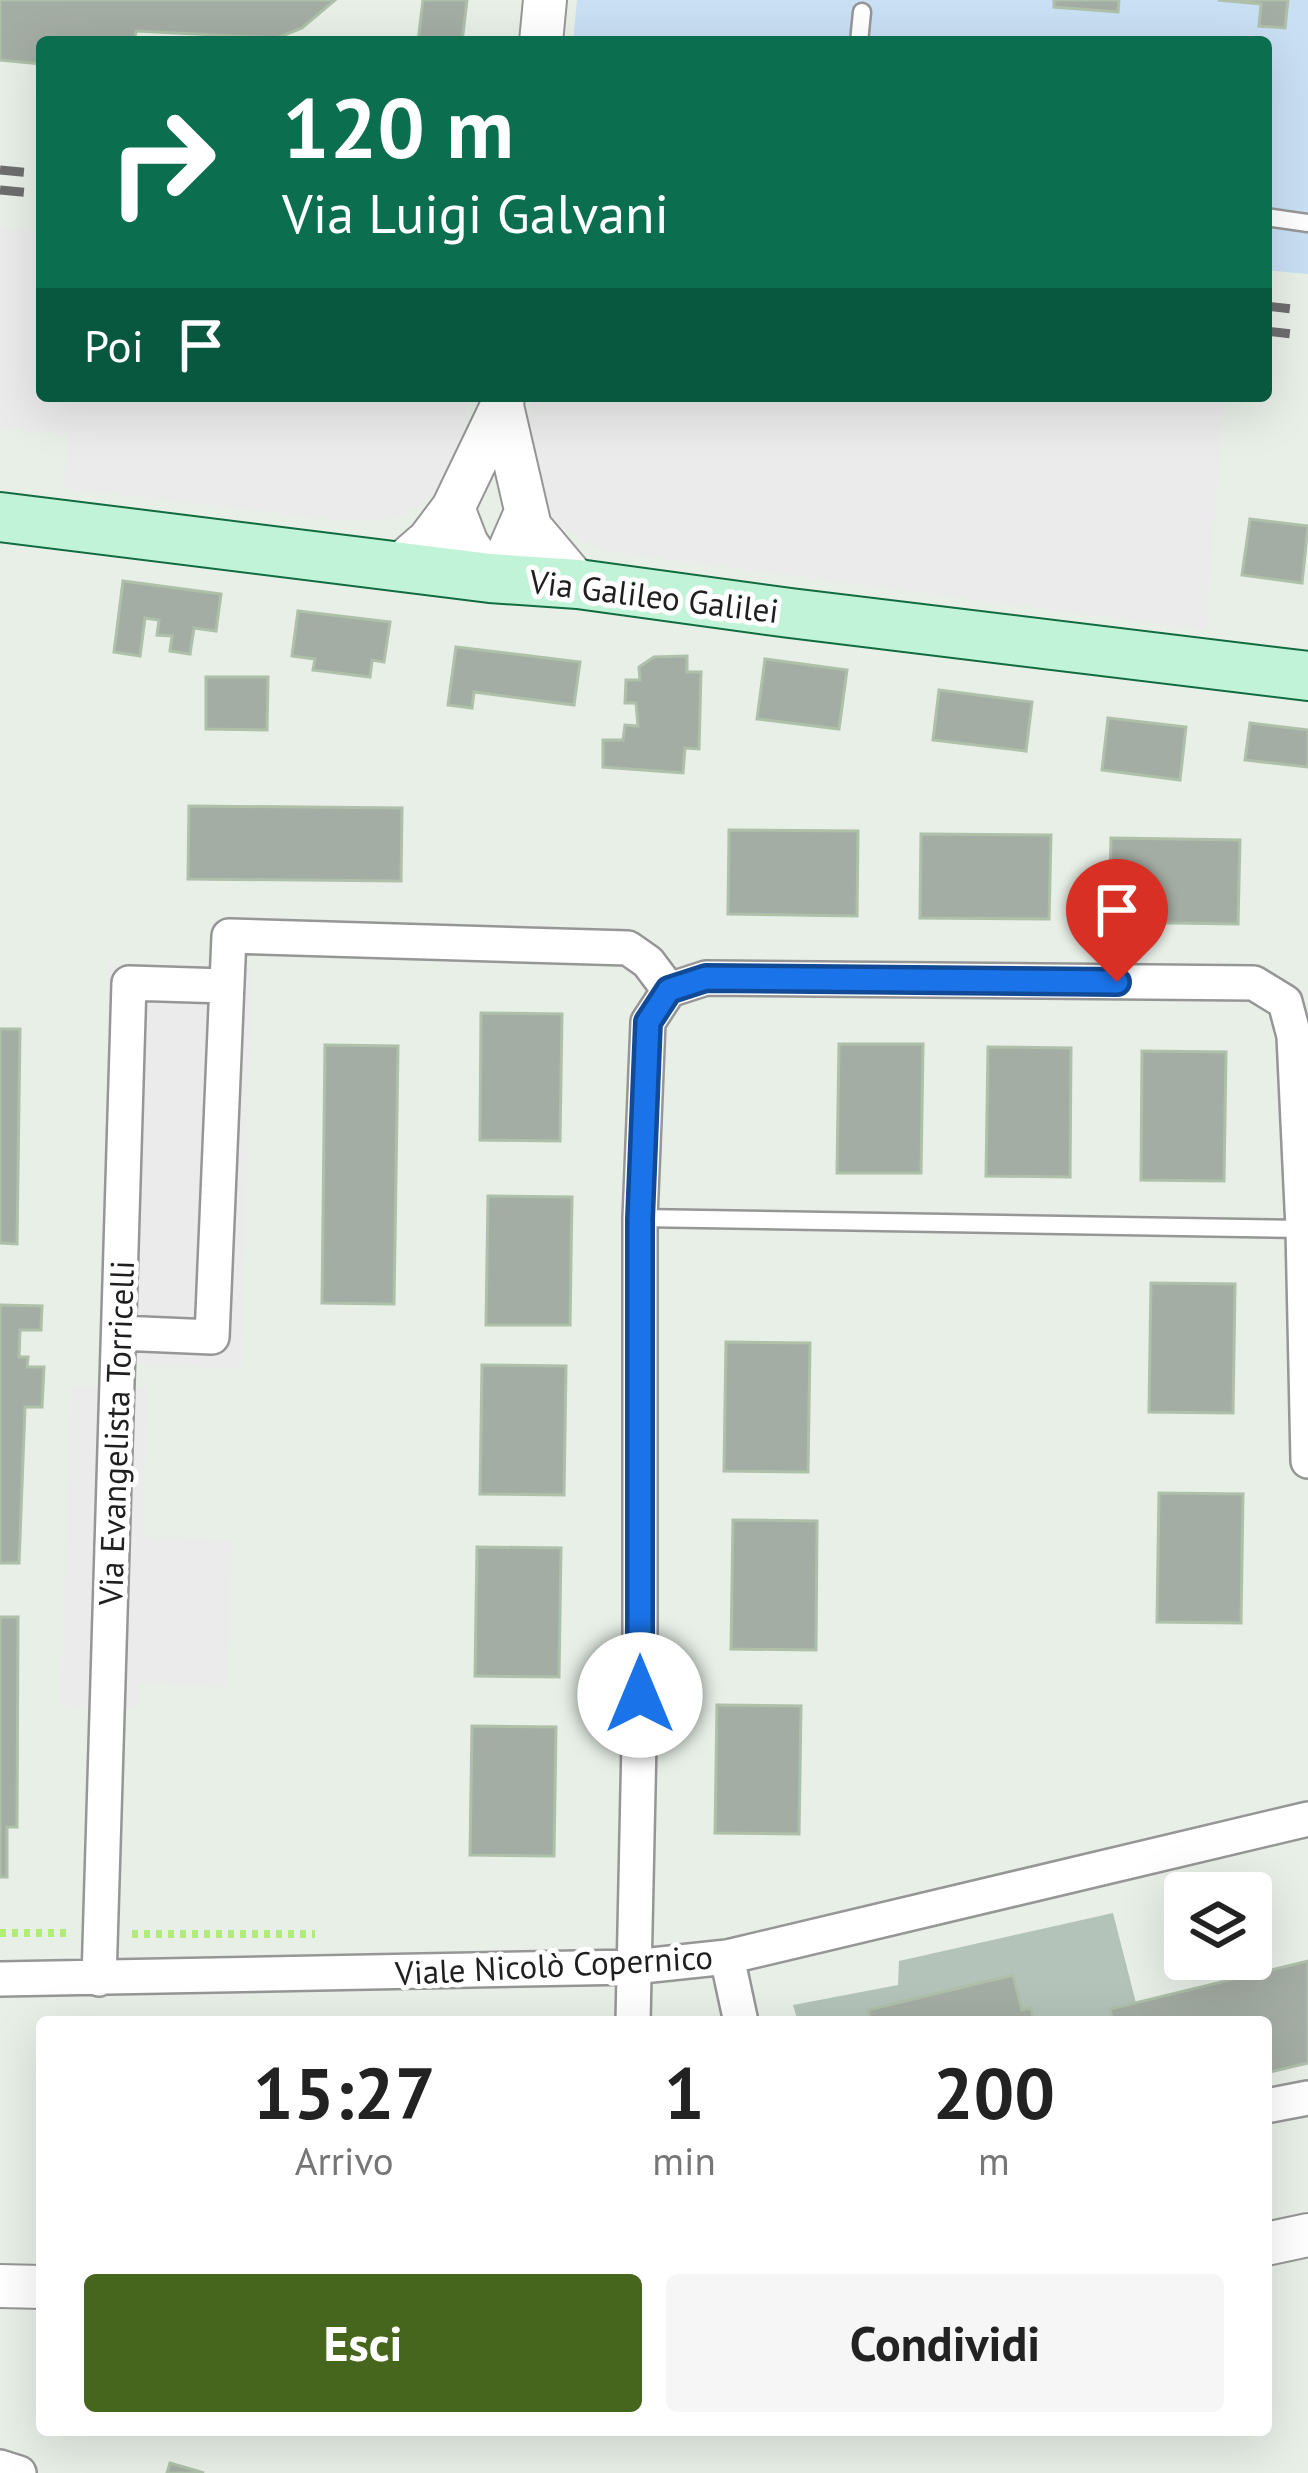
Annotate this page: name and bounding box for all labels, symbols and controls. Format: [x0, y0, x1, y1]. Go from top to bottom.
text: 120 m [282, 72, 514, 181]
icon: right [84, 84, 240, 240]
text: Via Luigi Galvani [282, 178, 669, 248]
icon: arrive [168, 312, 234, 378]
text: Poi [84, 316, 144, 374]
street label: Via Galileo Galilei [526, 559, 781, 632]
pin [1066, 859, 1168, 982]
icon: arrive [1084, 877, 1150, 943]
street label: Via Evangelista Torricelli [88, 1260, 143, 1607]
position arrow [577, 1632, 703, 1758]
map controls [1164, 1872, 1272, 1980]
button: layers [1164, 1872, 1272, 1980]
street label: Viale Nicolò Copernico [393, 1935, 714, 1994]
text: 15:27 [253, 2046, 436, 2139]
text: 1 [664, 2046, 705, 2139]
text: 200 [933, 2046, 1055, 2139]
text: Arrivo [295, 2135, 394, 2186]
text: min [652, 2135, 716, 2186]
text: m [978, 2135, 1010, 2186]
button: Esci [84, 2274, 642, 2412]
button: Condividi [666, 2274, 1224, 2412]

